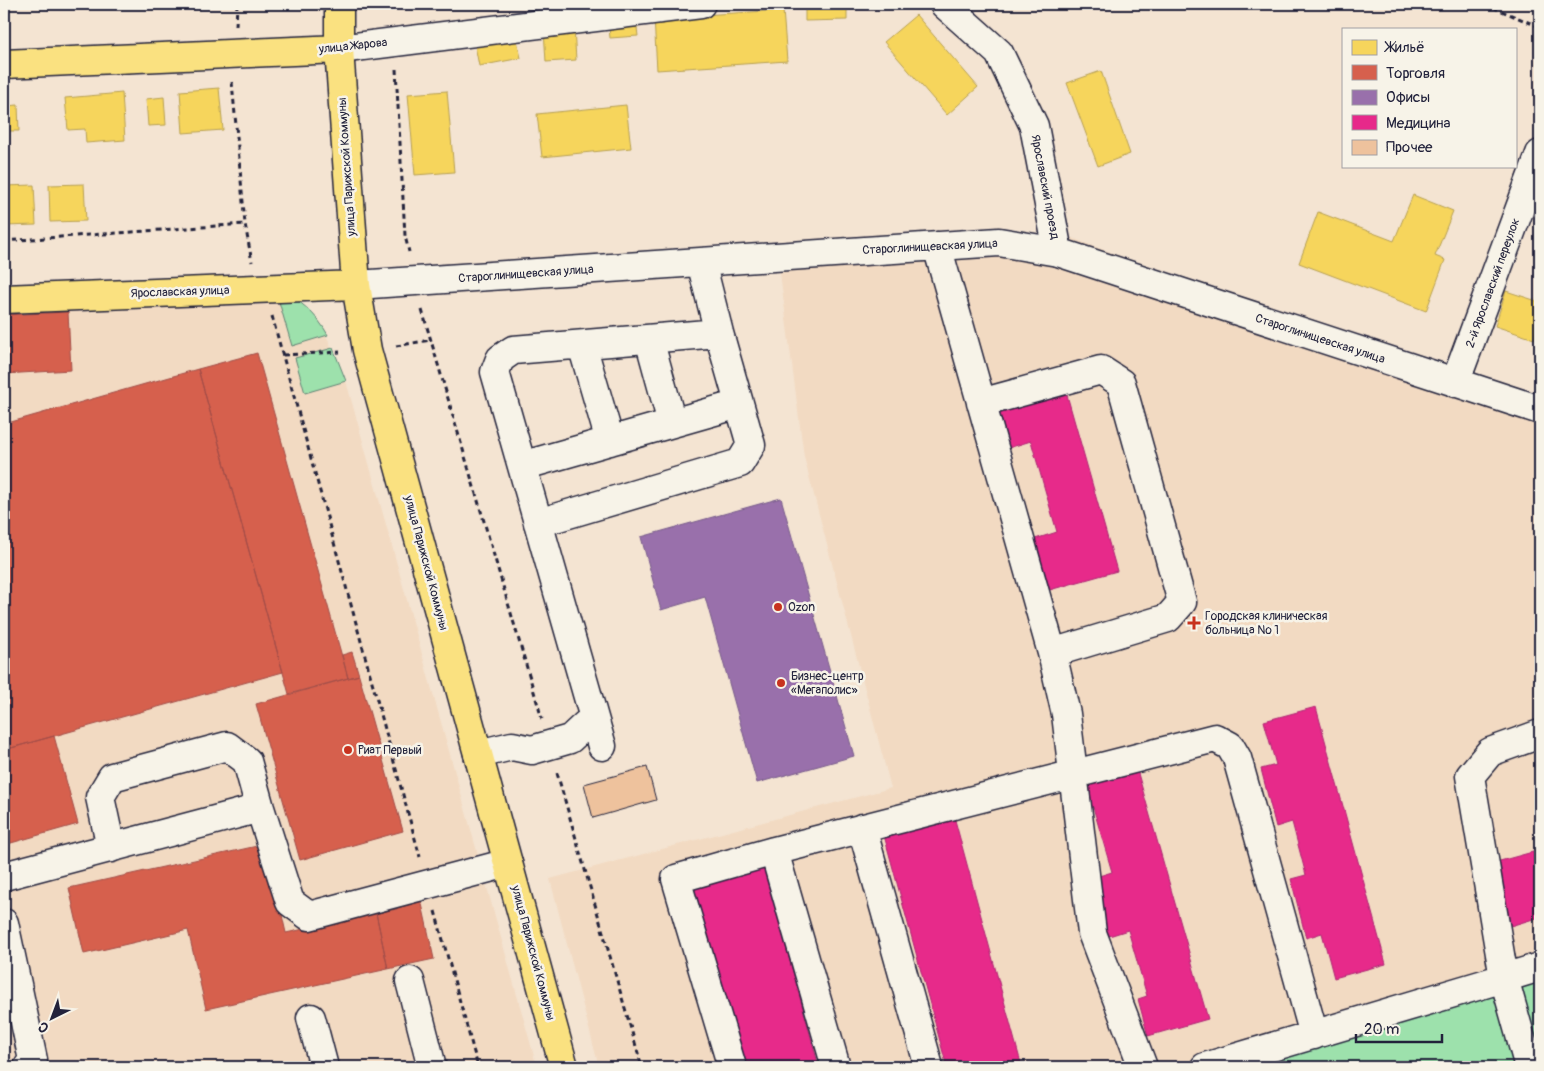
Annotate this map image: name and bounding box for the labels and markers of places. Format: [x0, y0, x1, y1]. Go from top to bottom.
place label: Ozon [788, 600, 815, 615]
marker: Ozon [772, 601, 784, 613]
place label: Городская клиническая больница № 1 [1205, 609, 1328, 638]
marker: Городская клиническая больница № 1 [1187, 616, 1201, 630]
place label: Бизнес-центр «Мегаполис» [791, 669, 864, 698]
marker: Бизнес-центр «Мегаполис» [775, 677, 787, 689]
place label: Риат Первый [358, 743, 422, 758]
marker: Риат Первый [342, 744, 354, 756]

